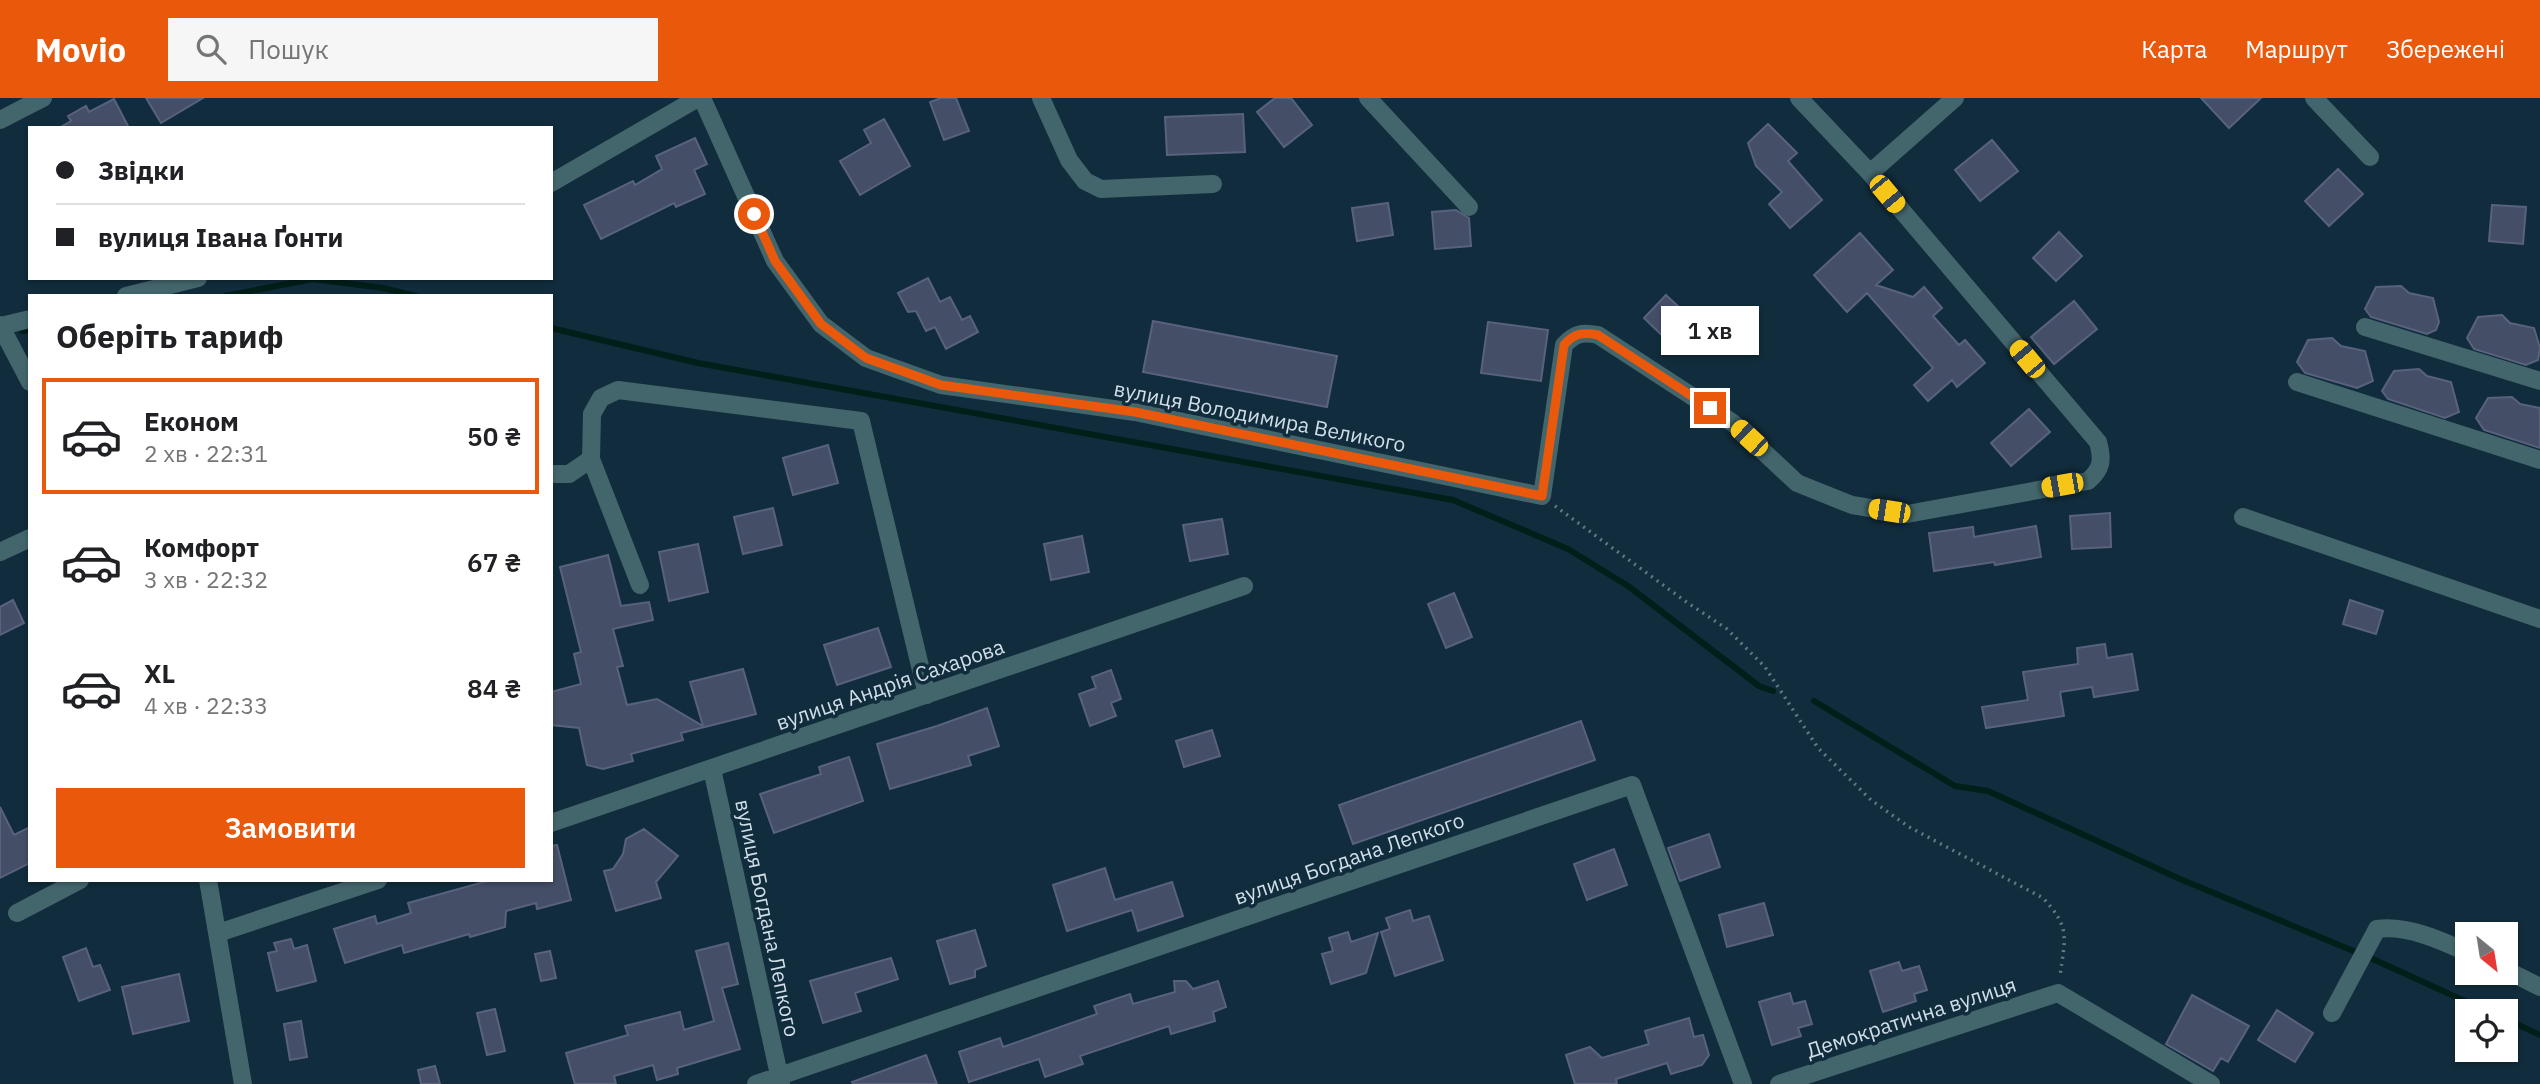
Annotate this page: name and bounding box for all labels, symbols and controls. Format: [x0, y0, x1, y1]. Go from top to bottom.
search box [168, 18, 658, 81]
text: Movio [35, 28, 126, 71]
icon: search [192, 30, 230, 68]
text: Пошук [248, 32, 329, 66]
text: Карта [2141, 33, 2207, 65]
text: Маршрут [2245, 33, 2348, 65]
text: Збережені [2386, 33, 2505, 65]
text: Звідки [98, 153, 185, 187]
car [1866, 171, 1909, 217]
route start [738, 198, 770, 230]
text: вулиця Івана Ґонти [98, 220, 343, 254]
callout: 1 хв [1661, 306, 1759, 356]
text: Оберіть тариф [56, 315, 283, 357]
text: 1 хв [1688, 315, 1732, 345]
car [2006, 336, 2049, 382]
street label: вулиця Володимира Великого [1112, 374, 1408, 458]
route end [1694, 392, 1726, 424]
text: Економ [144, 404, 239, 438]
icon: car [60, 405, 123, 468]
car [1727, 416, 1772, 460]
text: 50 ₴ [467, 419, 521, 453]
text: 2 хв · 22:31 [144, 438, 268, 468]
car [2040, 471, 2085, 499]
car [1867, 497, 1912, 525]
text: Комфорт [144, 530, 259, 564]
icon: car [60, 531, 123, 594]
text: 67 ₴ [467, 545, 521, 579]
text: 3 хв · 22:32 [144, 564, 268, 594]
street label: вулиця Андрія Сахарова [772, 632, 1008, 736]
text: XL [144, 656, 175, 690]
icon: car [60, 657, 123, 720]
text: 84 ₴ [467, 671, 521, 705]
text: 4 хв · 22:33 [144, 690, 268, 720]
button: Замовити [56, 788, 525, 868]
street label: вулиця Богдана Лепкого [729, 797, 807, 1039]
street label: вулиця Богдана Лепкого [1230, 805, 1468, 911]
north arrow [2455, 922, 2518, 985]
map controls [2455, 922, 2518, 1062]
street label: Демократична вулиця [1802, 970, 2020, 1064]
button: locate [2455, 999, 2518, 1062]

